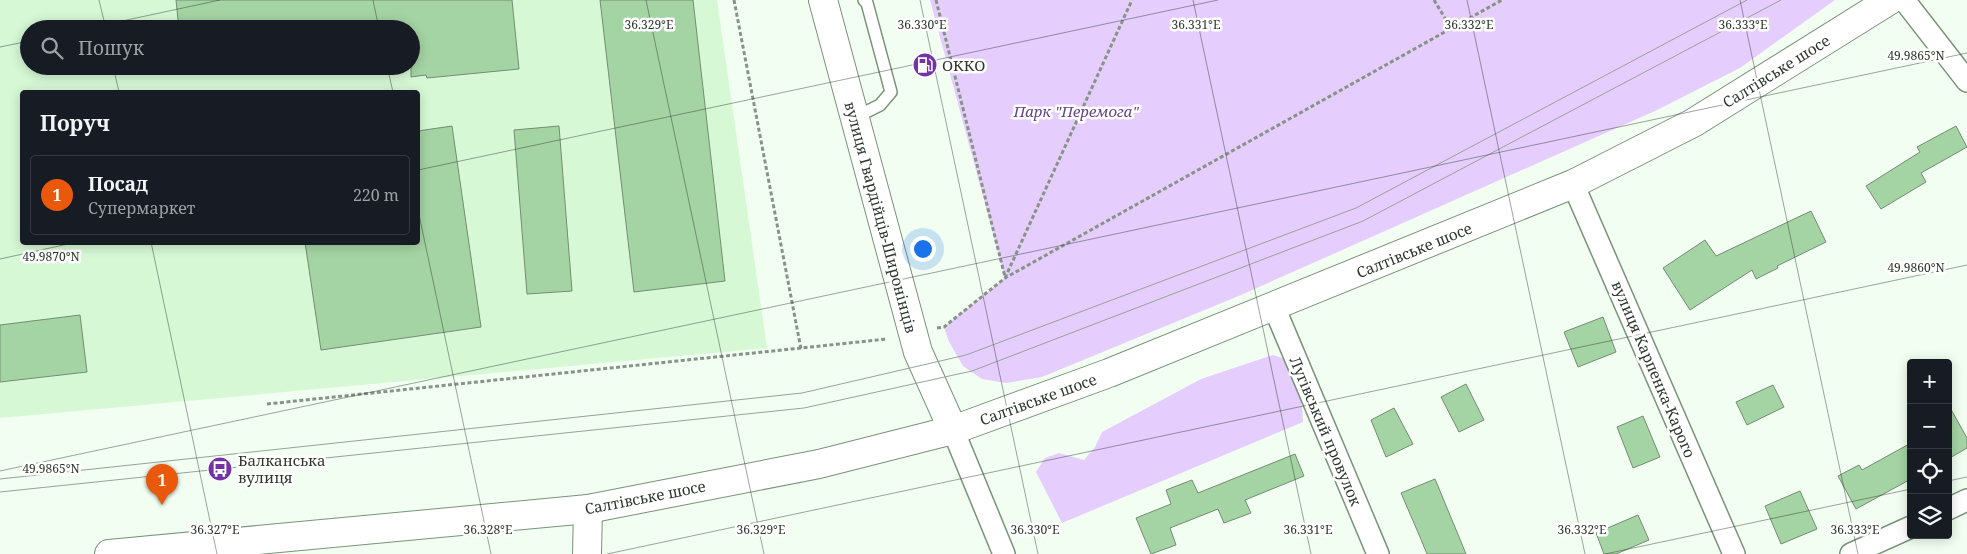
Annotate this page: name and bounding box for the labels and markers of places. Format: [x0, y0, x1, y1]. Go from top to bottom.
fuel station icon: ОККО [912, 52, 938, 78]
place label: ОККО [942, 55, 985, 75]
place label: Балканська вулиця [238, 450, 326, 487]
bus stop icon: Балканська вулиця [207, 456, 233, 482]
pin: 1 [146, 464, 178, 505]

